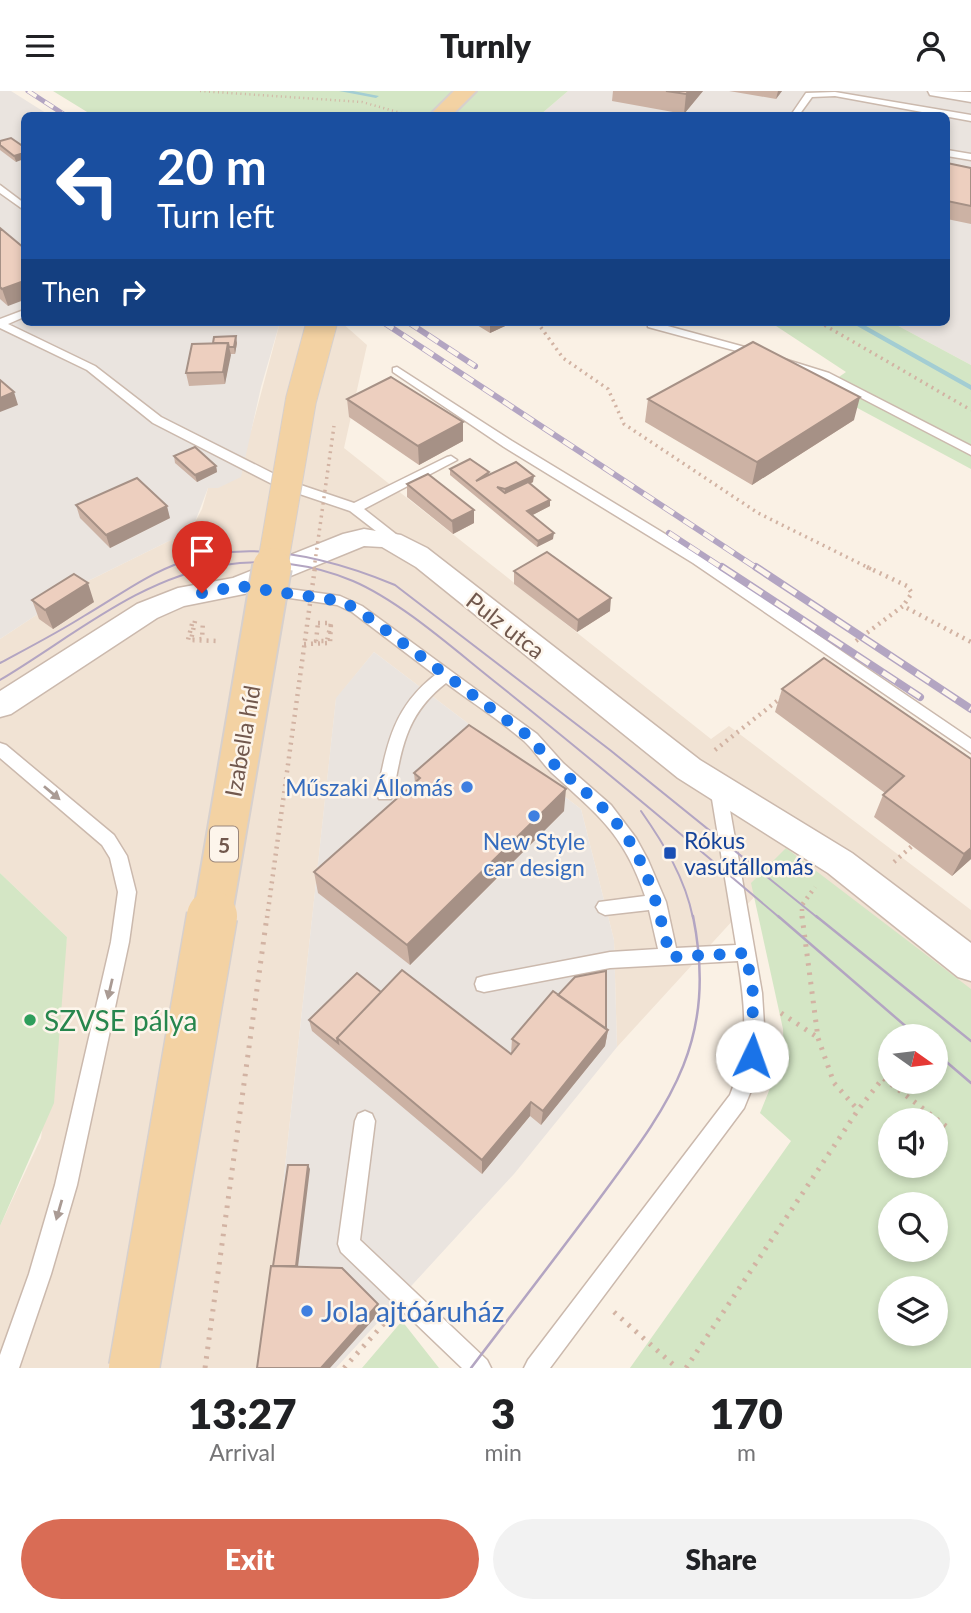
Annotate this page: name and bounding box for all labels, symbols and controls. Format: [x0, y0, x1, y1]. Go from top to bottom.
text: Turnly [440, 26, 531, 65]
icon: menu [21, 27, 59, 65]
icon: person [912, 27, 950, 65]
text: 20 m [157, 137, 267, 195]
icon: left [42, 140, 133, 231]
text: Turn left [157, 196, 274, 235]
icon: right [114, 273, 152, 311]
text: Then [42, 276, 100, 308]
pin [172, 521, 232, 593]
icon: arrive [183, 532, 221, 570]
street label: Pulz utca [461, 586, 551, 664]
street label: Izabella híd [218, 683, 266, 799]
place label: Műszaki Állomás [285, 773, 453, 801]
marker: Műszaki Állomás [459, 779, 475, 795]
one-way arrow [44, 785, 61, 800]
marker: New Style car design [526, 808, 542, 824]
place label: Rókus vasútállomás [684, 826, 814, 880]
road number: 5 [210, 827, 238, 861]
place label: New Style car design [483, 827, 585, 881]
marker: Rókus vasútállomás [662, 845, 678, 861]
one-way arrow [104, 978, 115, 1000]
place label: SZVSE pálya [44, 1003, 197, 1037]
marker: SZVSE pálya [22, 1012, 38, 1028]
position arrow [715, 1019, 789, 1093]
north arrow [878, 1024, 948, 1094]
map controls [878, 1024, 948, 1346]
button: sound [878, 1108, 948, 1178]
button: search [878, 1192, 948, 1262]
one-way arrow [53, 1200, 63, 1221]
button: layers [878, 1276, 948, 1346]
place label: Jola ajtóáruház [321, 1294, 504, 1328]
marker: Jola ajtóáruház [299, 1303, 315, 1319]
text: 13:27 [188, 1388, 297, 1438]
text: 3 [491, 1388, 515, 1438]
text: 170 [710, 1388, 783, 1438]
text: Arrival [209, 1438, 275, 1466]
text: min [485, 1438, 522, 1466]
text: m [737, 1438, 756, 1466]
button: Exit [21, 1519, 479, 1599]
button: Share [493, 1519, 950, 1599]

